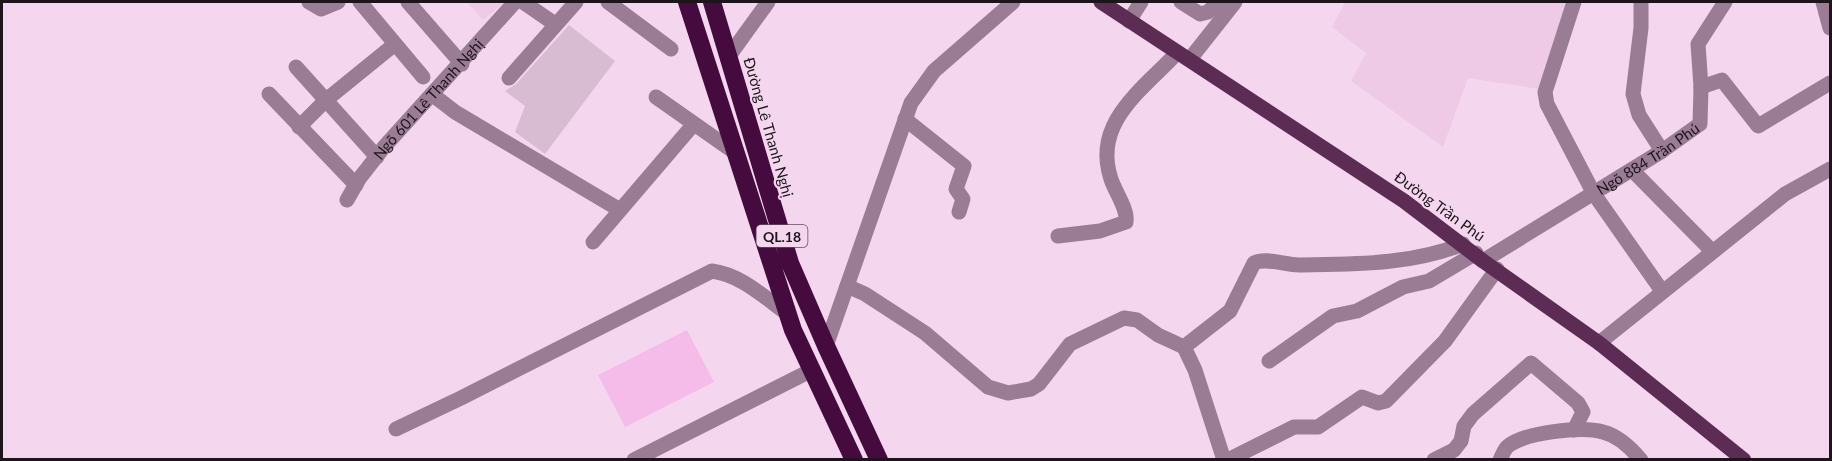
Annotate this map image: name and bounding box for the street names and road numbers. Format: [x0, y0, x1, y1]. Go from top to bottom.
street label: Ngõ 601 Lê Thanh Nghị [369, 35, 487, 163]
street label: Đường Lê Thanh Nghị [740, 55, 798, 199]
street label: Ngõ 884 Trần Phú [1593, 119, 1702, 198]
street label: Đường Trần Phú [1391, 167, 1489, 245]
road number: QL.18 [756, 225, 808, 247]

